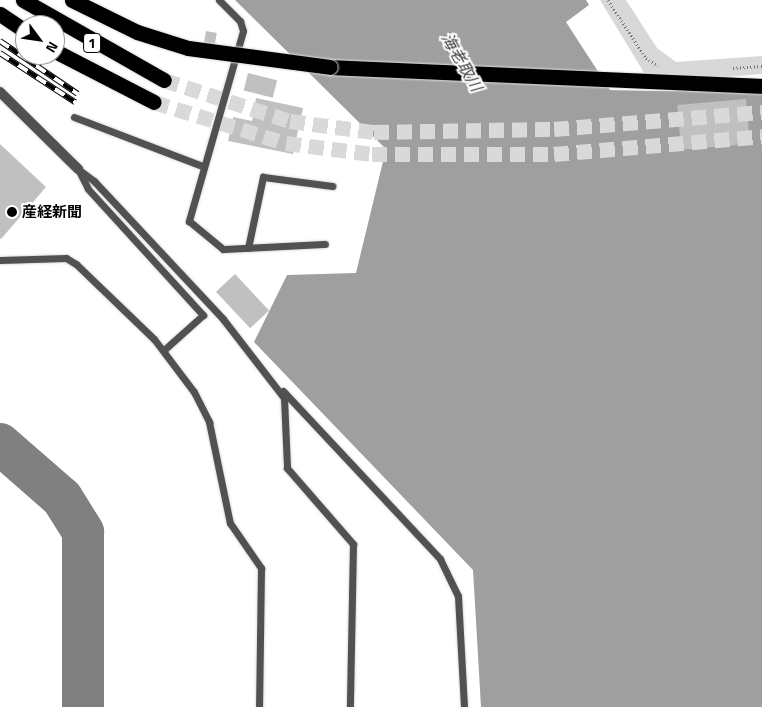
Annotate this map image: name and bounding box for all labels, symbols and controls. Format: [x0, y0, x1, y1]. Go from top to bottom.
north arrow [15, 15, 65, 65]
water label: 海老取川 [438, 29, 486, 95]
road number: 1 [82, 32, 102, 54]
text: N [41, 38, 64, 57]
place label: 産経新聞 [22, 203, 82, 221]
marker: 産経新聞 [6, 206, 18, 218]

